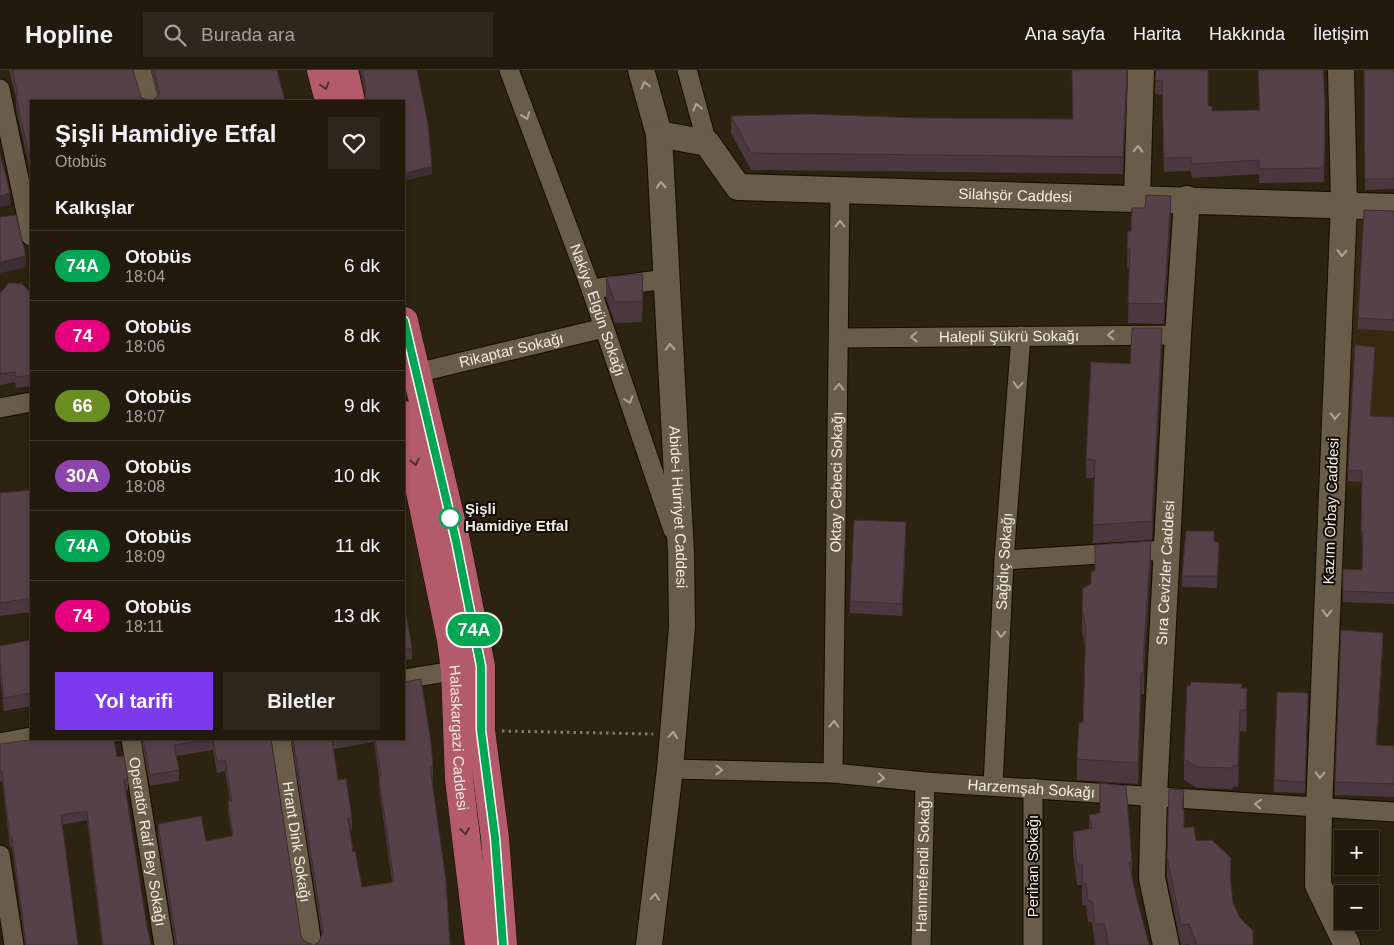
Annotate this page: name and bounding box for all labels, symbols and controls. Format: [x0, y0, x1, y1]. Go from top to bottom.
search box [143, 12, 493, 57]
text: Hopline [25, 21, 113, 48]
icon: search [161, 21, 189, 49]
text: Burada ara [201, 24, 295, 45]
text: Ana sayfa [1025, 24, 1105, 44]
text: Harita [1133, 24, 1181, 44]
text: Hakkında [1209, 24, 1285, 44]
text: İletişim [1313, 24, 1369, 44]
one-way arrow [319, 81, 329, 89]
one-way arrow [640, 81, 651, 90]
one-way arrow [692, 103, 702, 111]
one-way arrow [520, 111, 530, 119]
button: heart [328, 117, 380, 169]
text: Şişli Hamidiye Etfal [55, 120, 276, 147]
one-way arrow [1133, 144, 1144, 152]
text: Otobüs [55, 153, 107, 170]
one-way arrow [656, 180, 667, 188]
street label: Silahşör Caddesi [958, 185, 1072, 205]
text: Kalkışlar [55, 197, 134, 218]
one-way arrow [835, 220, 845, 228]
street label: Nakiye Elgün Sokağı [567, 241, 629, 378]
text: Otobüs [125, 246, 192, 267]
one-way arrow [1336, 249, 1347, 257]
text: 6 dk [344, 255, 380, 276]
text: 74A [66, 256, 99, 276]
text: 18:04 [125, 268, 165, 285]
text: Otobüs [125, 316, 192, 337]
text: 8 dk [344, 325, 380, 346]
text: 74 [72, 326, 93, 346]
street label: Halepli Şükrü Sokağı [939, 327, 1079, 345]
street label: Rikaptar Sokağı [457, 329, 565, 370]
one-way arrow [1107, 330, 1115, 340]
one-way arrow [910, 332, 918, 343]
text: 18:06 [125, 338, 165, 355]
one-way arrow [664, 343, 675, 351]
one-way arrow [1012, 381, 1023, 389]
one-way arrow [834, 383, 844, 390]
text: Otobüs [125, 386, 192, 407]
text: 9 dk [344, 395, 380, 416]
one-way arrow [623, 395, 633, 404]
text: 66 [72, 396, 93, 416]
text: 18:07 [125, 408, 165, 425]
street label: Oktay Cebeci Sokağı [827, 411, 845, 553]
one-way arrow [1330, 412, 1341, 420]
street label: Abide-i Hürriyet Caddesi [666, 425, 690, 588]
street label: Kazım Orbay Caddesi [1319, 437, 1342, 585]
text: Otobüs [125, 456, 192, 477]
one-way arrow [409, 458, 420, 467]
text: 10 dk [334, 465, 380, 486]
text: 30A [66, 466, 99, 486]
text: 18:08 [125, 478, 165, 495]
place label: Şişli Hamidiye Etfal [465, 500, 568, 534]
street label: Sıra Cevizler Caddesi [1153, 500, 1177, 646]
marker: Şişli Hamidiye Etfal [439, 507, 461, 529]
street label: Sağdıç Sokağı [993, 512, 1016, 610]
text: Otobüs [125, 526, 192, 547]
text: 11 dk [335, 535, 380, 556]
text: 74A [66, 536, 99, 556]
text: 18:09 [125, 548, 165, 565]
text: Otobüs [125, 596, 192, 617]
text: 13 dk [334, 605, 380, 626]
text: 74 [72, 606, 93, 626]
one-way arrow [1322, 610, 1332, 617]
line badge: 74A [445, 614, 503, 646]
text: 18:11 [125, 618, 164, 635]
text: 74A [457, 620, 491, 640]
one-way arrow [995, 630, 1006, 638]
street label: Halaskargazi Caddesi [446, 664, 472, 812]
button: Yol tarifi [55, 672, 213, 730]
button: Biletler [223, 672, 380, 730]
one-way arrow [829, 720, 839, 728]
one-way arrow [667, 731, 678, 739]
street label: Operatör Raif Bey Sokağı [126, 756, 170, 927]
one-way arrow [715, 765, 723, 776]
one-way arrow [1315, 771, 1326, 779]
one-way arrow [877, 772, 885, 783]
street label: Harzemşah Sokağı [967, 776, 1096, 801]
street label: Hrant Dink Sokağı [280, 780, 314, 903]
street label: Hanımefendi Sokağı [912, 796, 933, 932]
one-way arrow [1254, 798, 1262, 809]
street label: Perihan Sokağı [1024, 815, 1041, 917]
one-way arrow [459, 827, 470, 835]
map controls [1334, 830, 1379, 930]
button: + [1334, 830, 1379, 875]
button: − [1334, 885, 1379, 930]
one-way arrow [649, 892, 660, 900]

